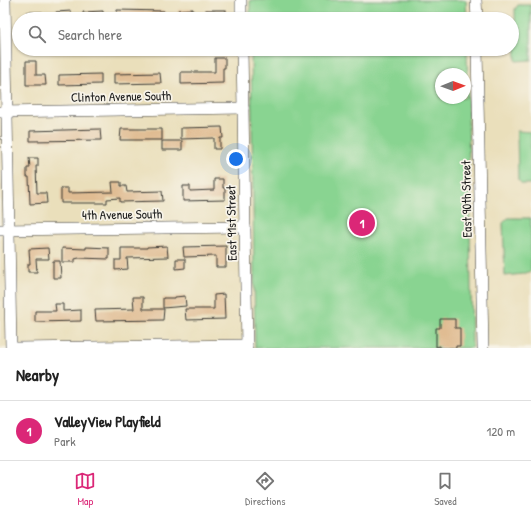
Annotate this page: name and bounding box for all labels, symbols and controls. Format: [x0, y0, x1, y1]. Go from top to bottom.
search box [12, 12, 519, 56]
icon: search [26, 23, 48, 45]
text: Search here [58, 24, 122, 45]
north arrow [435, 68, 471, 104]
street label: Clinton Avenue South [71, 86, 172, 106]
your location [226, 149, 246, 169]
street label: East 90th Street [456, 160, 476, 238]
street label: East 91st Street [221, 185, 241, 261]
street label: 4th Avenue South [82, 204, 163, 224]
pin: 1 [349, 208, 375, 238]
text: Nearby [16, 363, 59, 386]
text: ValleyView Playfield [54, 411, 161, 432]
text: 1 [27, 422, 31, 440]
text: 120 m [487, 422, 515, 440]
text: Park [54, 432, 76, 450]
tab: Map [74, 470, 96, 508]
tab: Directions [245, 470, 286, 508]
tab: Saved [434, 470, 457, 508]

